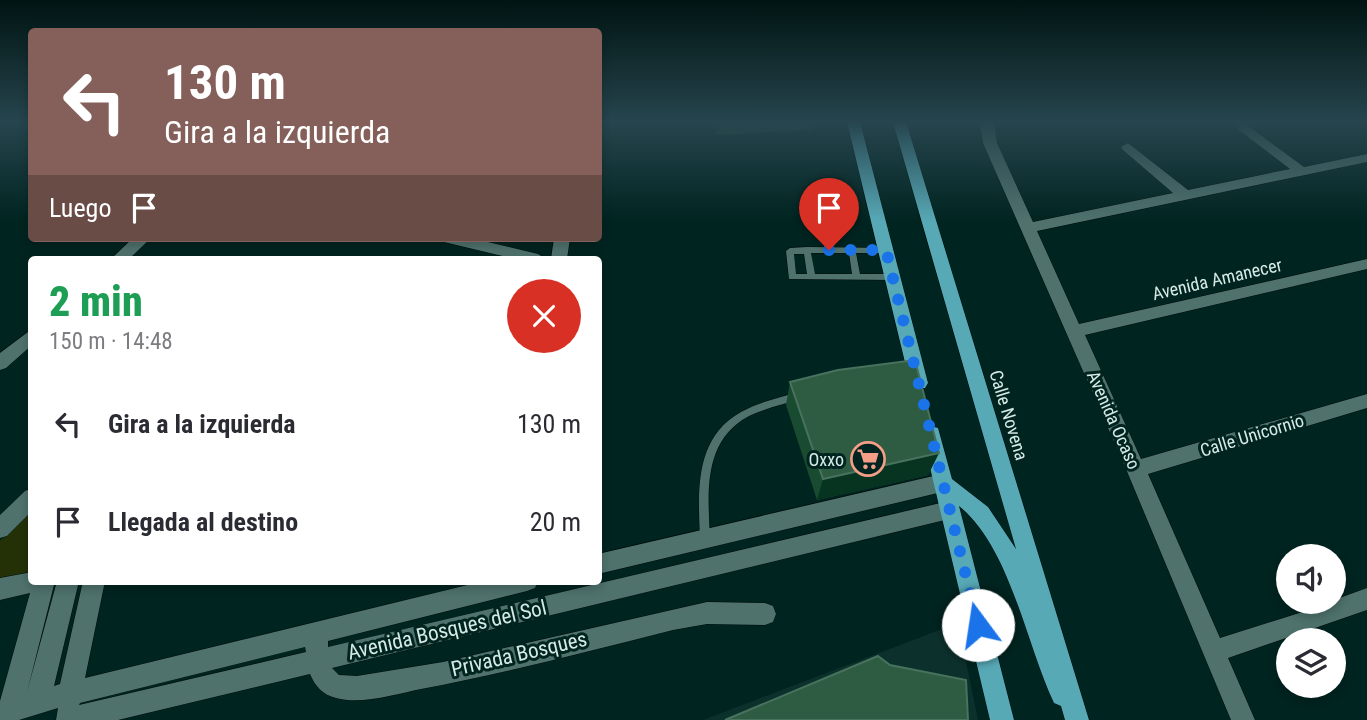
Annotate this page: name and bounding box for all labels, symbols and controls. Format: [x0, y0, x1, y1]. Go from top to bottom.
text: 130 m [164, 54, 286, 111]
icon: left [49, 56, 140, 147]
text: Gira a la izquierda [164, 113, 390, 151]
pin [799, 178, 859, 250]
icon: arrive [125, 189, 163, 227]
icon: arrive [810, 189, 848, 227]
text: Luego [49, 193, 111, 223]
street label: Avenida Amanecer [1150, 254, 1284, 304]
text: 2 min [49, 277, 143, 326]
button: close [507, 279, 581, 353]
text: 150 m · 14:48 [49, 328, 173, 355]
street label: Calle Novena [985, 367, 1033, 463]
street label: Avenida Ocaso [1083, 368, 1145, 472]
icon: left [49, 405, 87, 443]
text: Gira a la izquierda [108, 409, 296, 439]
text: 130 m [517, 409, 581, 439]
street label: Calle Unicornio [1198, 409, 1306, 461]
supermarket icon: Oxxo [849, 440, 887, 478]
place label: Oxxo [809, 449, 844, 470]
icon: arrive [49, 503, 87, 541]
text: Llegada al destino [108, 507, 298, 537]
text: 20 m [530, 507, 581, 537]
map controls [1276, 544, 1346, 698]
button: sound [1276, 544, 1346, 614]
position arrow [941, 588, 1015, 662]
street label: Avenida Bosques del Sol [345, 595, 549, 665]
street label: Privada Bosques [449, 627, 589, 681]
button: layers [1276, 628, 1346, 698]

